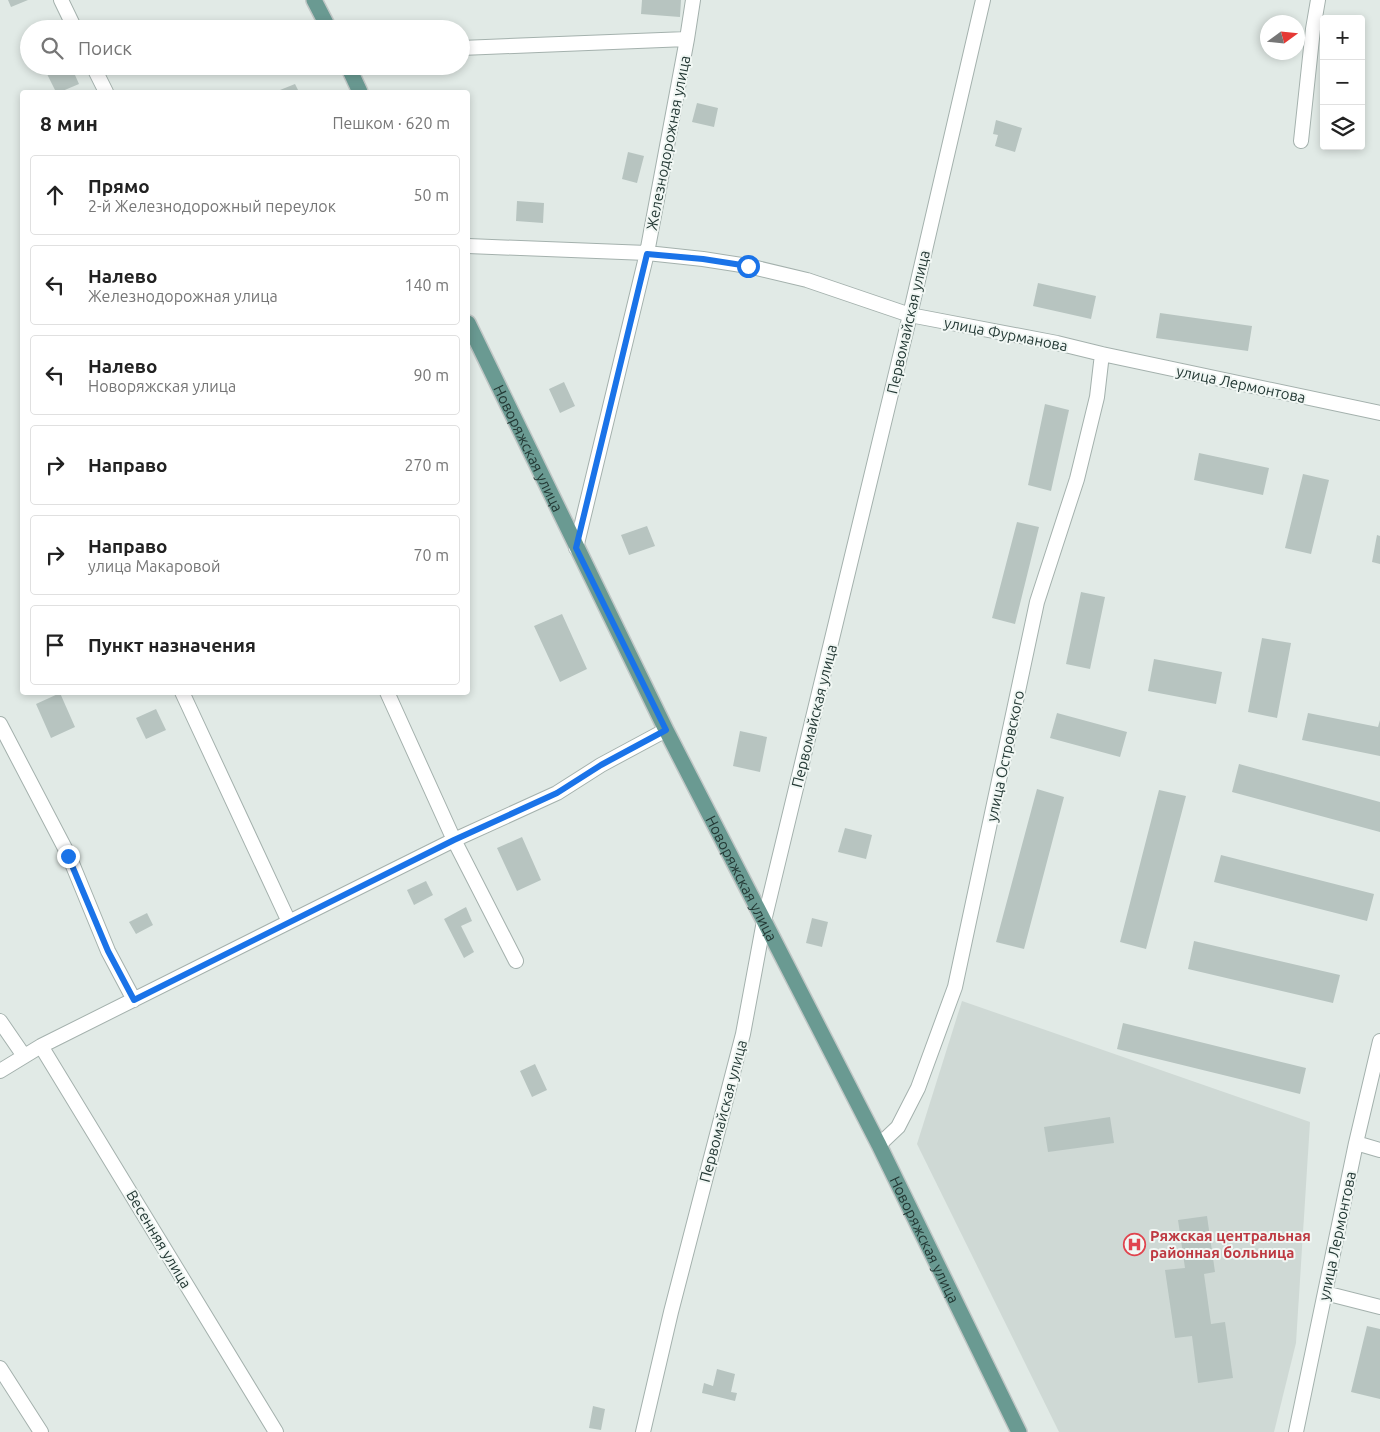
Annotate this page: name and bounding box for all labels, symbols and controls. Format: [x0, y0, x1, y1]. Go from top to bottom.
north arrow [1260, 15, 1305, 60]
map controls [1320, 15, 1365, 150]
button: + [1320, 15, 1365, 60]
search box [20, 20, 470, 75]
icon: search [38, 34, 66, 62]
text: Поиск [78, 37, 132, 59]
street label: Железнодорожная улица [643, 54, 693, 232]
button: − [1320, 60, 1365, 105]
button: layers [1320, 105, 1365, 150]
text: 8 мин [40, 111, 98, 135]
text: Пешком · 620 m [332, 114, 450, 132]
text: Прямо [88, 175, 150, 197]
icon: ahead [41, 181, 69, 209]
text: 50 m [413, 186, 449, 204]
text: 2-й Железнодорожный переулок [88, 197, 336, 215]
street label: Первомайская улица [883, 249, 933, 395]
route start [737, 255, 760, 278]
text: Налево [88, 265, 157, 287]
icon: left [41, 271, 69, 299]
text: 140 m [404, 276, 449, 294]
text: Железнодорожная улица [88, 287, 278, 305]
street label: улица Фурманова [943, 314, 1069, 354]
text: Налево [88, 355, 157, 377]
icon: left [41, 361, 69, 389]
street label: улица Лермонтова [1175, 362, 1307, 406]
text: 90 m [413, 366, 449, 384]
text: Новоряжская улица [88, 377, 236, 395]
street label: Новоряжская улица [491, 382, 567, 514]
icon: right [41, 451, 69, 479]
text: Направо [88, 454, 168, 476]
text: 270 m [404, 456, 449, 474]
text: Направо [88, 535, 168, 557]
icon: right [41, 541, 69, 569]
text: 70 m [413, 546, 449, 564]
text: улица Макаровой [88, 557, 220, 575]
icon: arrive [41, 631, 69, 659]
text: Пункт назначения [88, 634, 256, 656]
street label: Первомайская улица [788, 643, 840, 789]
street label: улица Островского [983, 689, 1027, 823]
street label: Новоряжская улица [703, 812, 781, 944]
route end [57, 845, 80, 868]
street label: Первомайская улица [696, 1038, 750, 1184]
street label: улица Лермонтова [1315, 1170, 1359, 1302]
street label: Новоряжская улица [887, 1173, 963, 1306]
street label: Весенняя улица [123, 1187, 195, 1291]
place label: Ряжская центральная районная больница [1150, 1227, 1311, 1261]
hospital icon: Ряжская центральная районная больница [1122, 1232, 1146, 1256]

